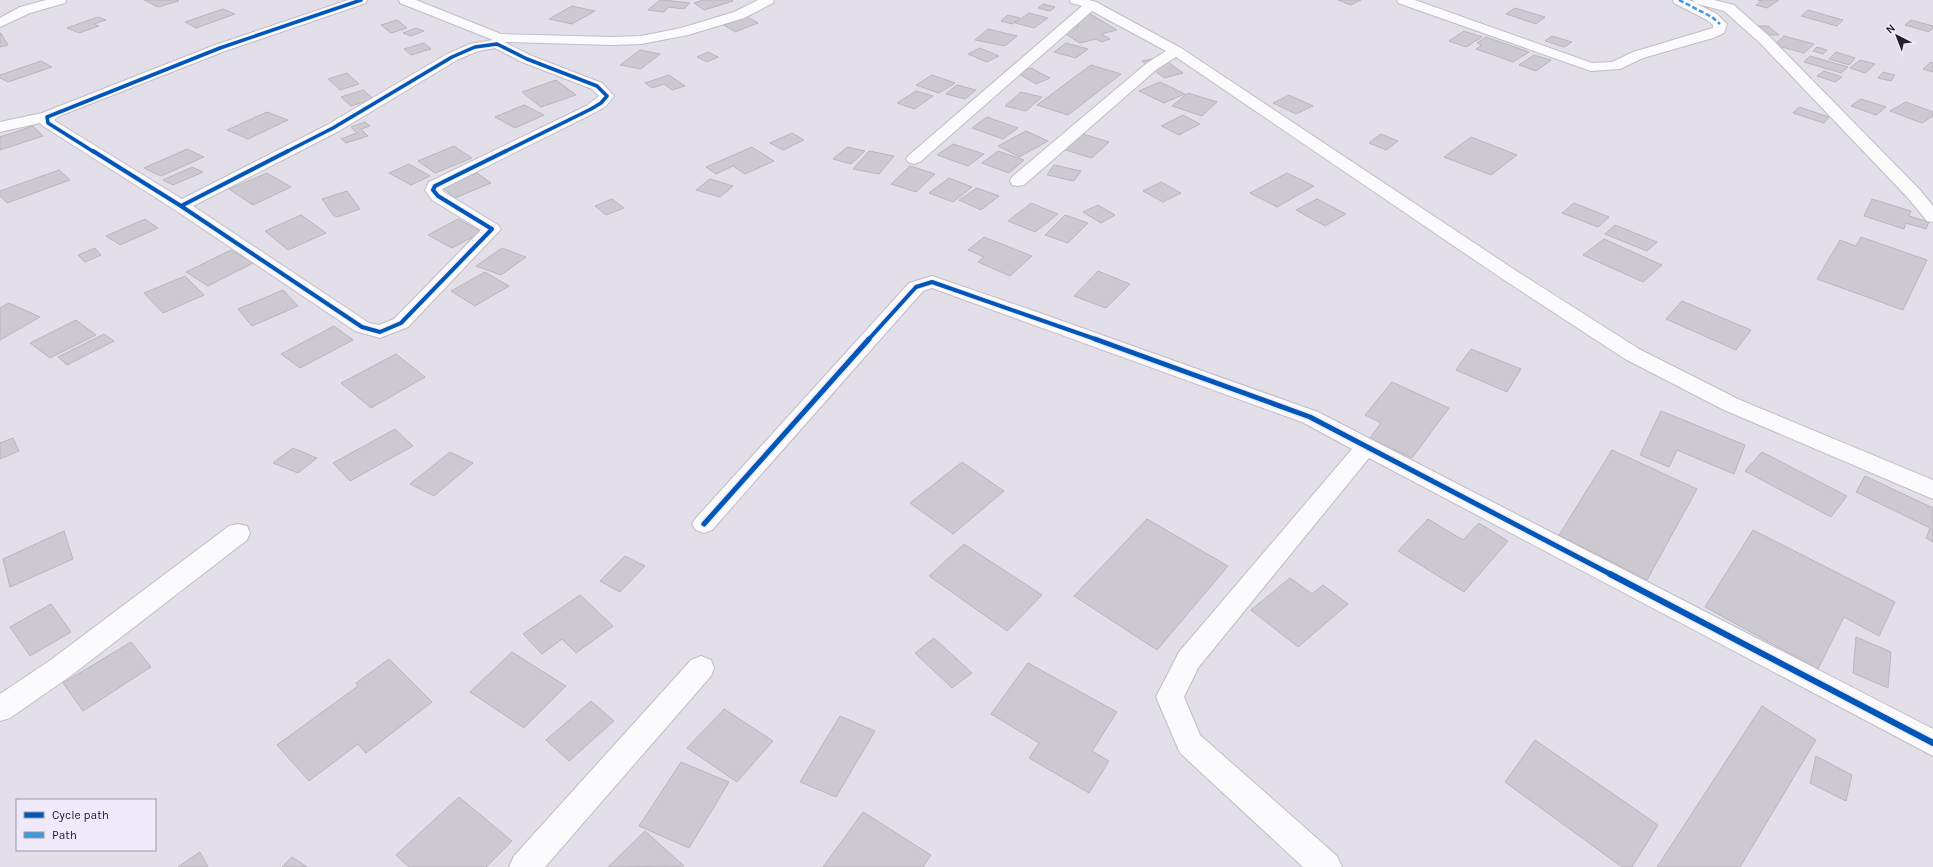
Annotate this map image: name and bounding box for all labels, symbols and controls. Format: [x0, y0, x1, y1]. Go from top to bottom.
north arrow [1877, 16, 1917, 56]
text: N [1883, 21, 1898, 36]
legend [16, 799, 156, 851]
text: Cycle path [52, 808, 109, 822]
text: Path [52, 828, 77, 842]

